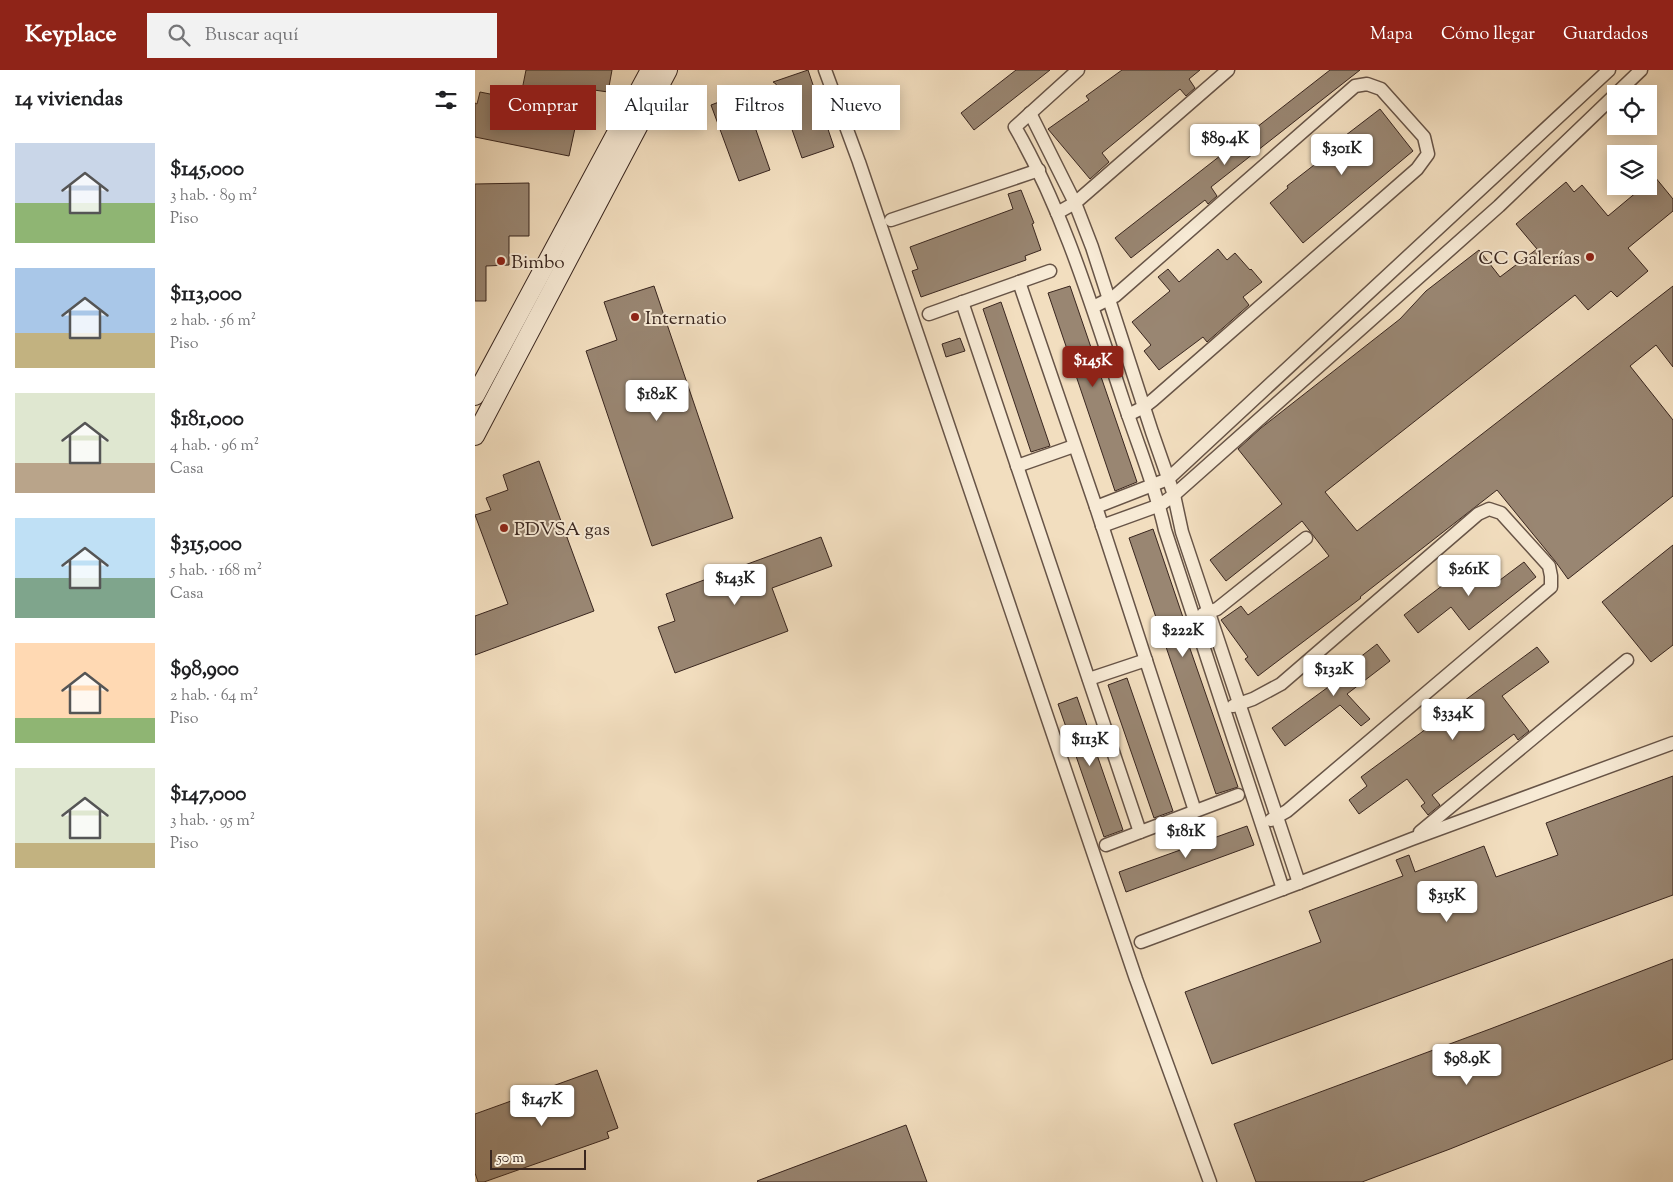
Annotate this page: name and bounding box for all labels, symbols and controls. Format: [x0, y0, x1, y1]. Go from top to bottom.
search box [147, 13, 497, 58]
text: Keyplace [25, 18, 117, 52]
icon: search [165, 21, 193, 49]
text: Buscar aquí [205, 22, 299, 49]
text: Mapa [1370, 22, 1413, 48]
text: Cómo llegar [1441, 22, 1535, 48]
text: Guardados [1563, 22, 1648, 48]
text: 14 viviendas [15, 85, 123, 115]
chip: Comprar [490, 85, 596, 130]
chip: Alquilar [606, 85, 707, 130]
chip: Filtros [717, 85, 802, 130]
chip: Nuevo [812, 85, 900, 130]
map controls [1607, 85, 1657, 195]
button: locate [1607, 85, 1657, 135]
icon: filters [432, 86, 460, 114]
pin: $89.4K [1184, 124, 1266, 166]
text: $89.4K [1201, 128, 1249, 151]
pin: $301K [1307, 134, 1377, 176]
text: $301K [1322, 138, 1362, 161]
button: layers [1607, 145, 1657, 195]
text: $145,000 [170, 155, 244, 185]
icon: home [55, 163, 115, 223]
text: 3 hab. · 89 m² [170, 185, 258, 208]
text: Piso [170, 208, 198, 231]
place label: CC Galerías [1478, 246, 1580, 273]
place label: Bimbo [511, 250, 565, 277]
marker: CC Galerías [1584, 251, 1596, 263]
marker: Bimbo [495, 255, 507, 267]
text: $113,000 [170, 280, 242, 310]
icon: home [55, 288, 115, 348]
place label: Internatio [645, 306, 727, 333]
text: 2 hab. · 56 m² [170, 310, 256, 333]
marker: Internatio [629, 311, 641, 323]
text: Piso [170, 333, 198, 356]
pin: $145K [1058, 346, 1128, 388]
text: $145K [1073, 350, 1113, 373]
pin: $182K [622, 380, 692, 422]
text: $182K [637, 384, 677, 407]
text: $181,000 [170, 405, 244, 435]
icon: home [55, 413, 115, 473]
text: 4 hab. · 96 m² [170, 435, 259, 458]
text: Casa [170, 458, 204, 481]
place label: PDVSA gas [514, 517, 610, 544]
marker: PDVSA gas [498, 522, 510, 534]
text: $315,000 [170, 530, 242, 560]
icon: home [55, 538, 115, 598]
pin: $261K [1434, 554, 1504, 597]
text: $261K [1449, 559, 1489, 582]
text: 5 hab. · 168 m² [170, 560, 262, 583]
pin: $143K [700, 564, 770, 606]
text: $143K [715, 568, 755, 591]
text: Casa [170, 583, 204, 606]
pin: $222K [1148, 616, 1218, 658]
text: $222K [1162, 620, 1204, 643]
pin: $132K [1299, 654, 1369, 697]
text: $98,900 [170, 655, 239, 685]
text: $132K [1314, 659, 1354, 682]
icon: home [55, 663, 115, 723]
text: 2 hab. · 64 m² [170, 685, 258, 708]
pin: $334K [1418, 698, 1488, 741]
text: $334K [1432, 703, 1474, 726]
text: Piso [170, 708, 198, 731]
pin: $113K [1055, 724, 1125, 767]
text: $113K [1071, 729, 1109, 752]
text: $147,000 [170, 780, 246, 810]
icon: home [55, 788, 115, 848]
text: 3 hab. · 95 m² [170, 810, 255, 833]
pin: $181K [1151, 816, 1221, 859]
text: $181K [1167, 821, 1206, 844]
text: Piso [170, 833, 198, 856]
pin: $315K [1412, 880, 1482, 923]
text: $315K [1428, 885, 1466, 908]
pin: $98.9K [1426, 1044, 1508, 1086]
text: $98.9K [1443, 1048, 1491, 1071]
pin: $147K [507, 1084, 577, 1127]
text: $147K [521, 1089, 563, 1112]
scale bar [490, 1147, 586, 1170]
text: 50 m [497, 1149, 524, 1169]

